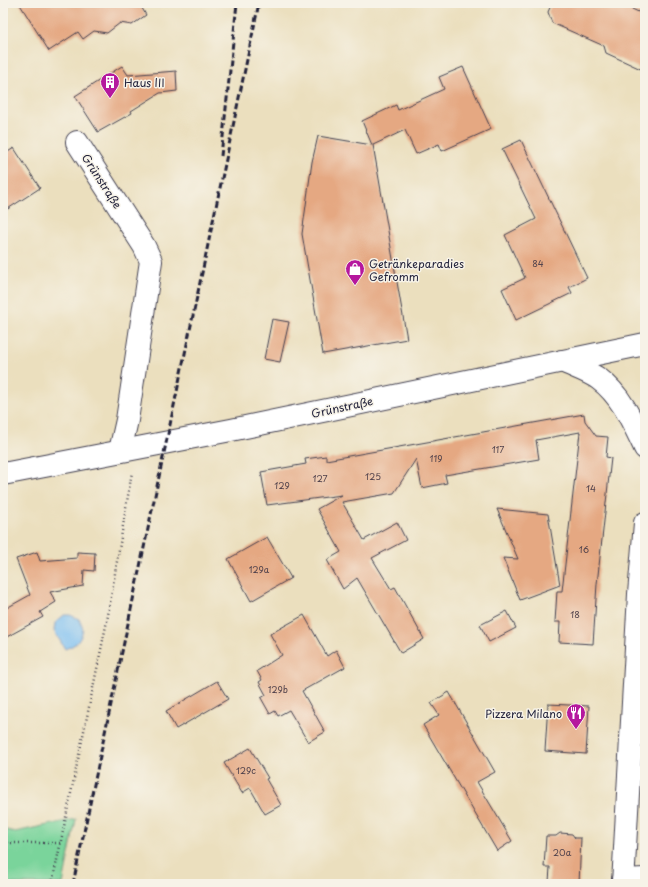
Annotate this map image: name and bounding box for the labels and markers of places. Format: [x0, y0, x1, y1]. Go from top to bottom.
building icon: Haus III [99, 71, 121, 99]
place label: Haus III [124, 74, 164, 91]
place label: Getränkeparadies Gefromm [369, 255, 464, 285]
shop icon: Getränkeparadies Gefromm [344, 258, 366, 286]
restaurant icon: Pizzera Milano [565, 702, 587, 730]
place label: Pizzera Milano [485, 705, 562, 722]

